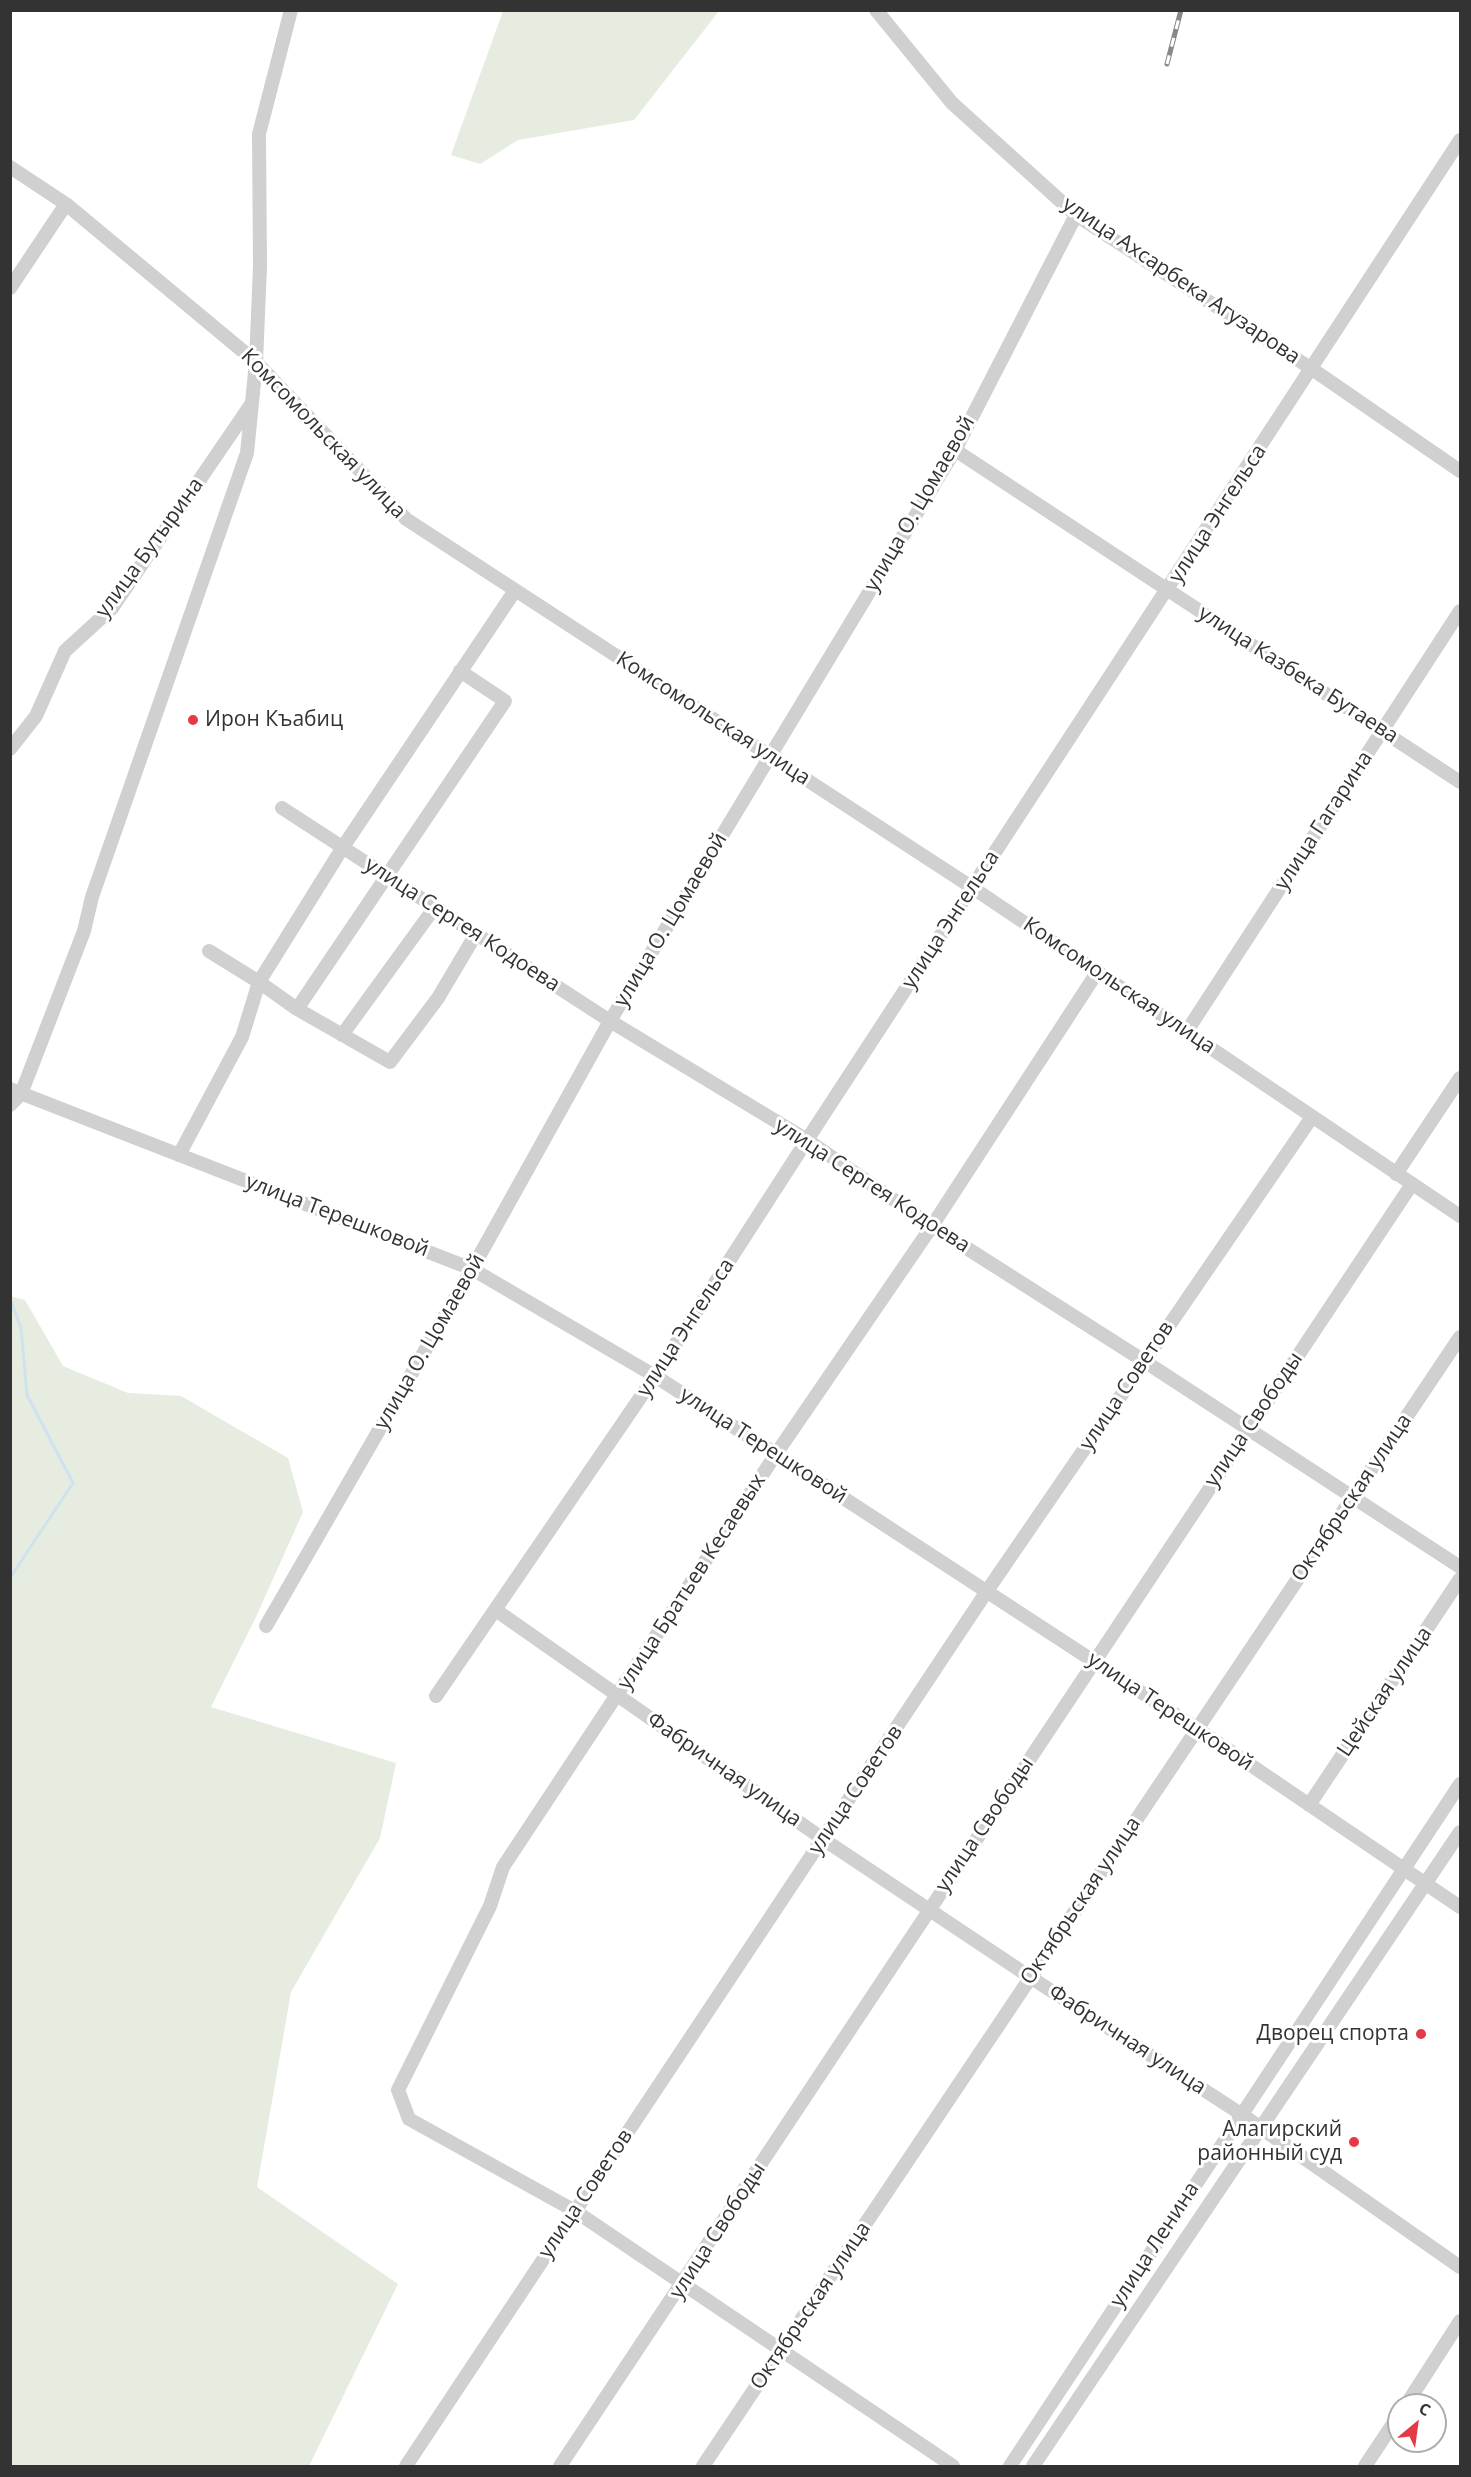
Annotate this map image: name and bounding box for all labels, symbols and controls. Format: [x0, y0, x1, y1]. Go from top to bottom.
street label: улица Ахсарбека Агузарова [1057, 192, 1305, 370]
street label: Комсомольская улица [235, 344, 411, 524]
street label: улица О. Цомаевой [859, 412, 981, 596]
street label: улица Энгельса [1164, 440, 1272, 588]
street label: улица Бутырина [91, 473, 209, 623]
street label: улица Казбека Бутаева [1193, 601, 1403, 749]
street label: Комсомольская улица [611, 647, 815, 791]
place label: Ирон Къабиц [205, 707, 343, 733]
marker: Ирон Къабиц [186, 713, 200, 727]
street label: улица Гагарина [1270, 747, 1378, 895]
street label: улица О. Цомаевой [609, 828, 733, 1012]
street label: улица Энгельса [897, 846, 1005, 994]
street label: улица Сергея Кодоева [360, 852, 564, 998]
street label: Комсомольская улица [1018, 912, 1220, 1060]
street label: улица Сергея Кодоева [770, 1113, 974, 1259]
street label: улица Терешковой [242, 1169, 432, 1263]
street label: улица О. Цомаевой [369, 1250, 491, 1434]
street label: улица Энгельса [632, 1254, 740, 1402]
street label: улица Советов [1074, 1317, 1180, 1455]
street label: улица Свободы [1200, 1348, 1308, 1492]
street label: улица Терешковой [675, 1383, 851, 1509]
street label: Октябрьская улица [1287, 1409, 1417, 1587]
street label: улица Братьев Кесаевых [613, 1469, 771, 1695]
street label: Цейская улица [1332, 1622, 1438, 1762]
street label: улица Терешковой [1082, 1647, 1258, 1777]
street label: Фабричная улица [642, 1707, 806, 1833]
street label: улица Советов [803, 1721, 909, 1859]
street label: улица Свободы [931, 1753, 1039, 1897]
street label: Октябрьская улица [1016, 1812, 1146, 1990]
street label: Фабричная улица [1044, 1980, 1210, 2100]
place label: Дворец спорта [1257, 2021, 1409, 2047]
marker: Дворец спорта [1414, 2027, 1428, 2041]
place label: Алагирский районный суд [1197, 2117, 1342, 2167]
street label: улица Советов [533, 2125, 639, 2263]
marker: Алагирский районный суд [1347, 2135, 1361, 2149]
street label: улица Свободы [665, 2158, 771, 2304]
street label: улица Ленина [1105, 2178, 1205, 2312]
street label: Октябрьская улица [746, 2217, 876, 2395]
north arrow [1387, 2393, 1447, 2453]
text: С [1415, 2397, 1435, 2421]

